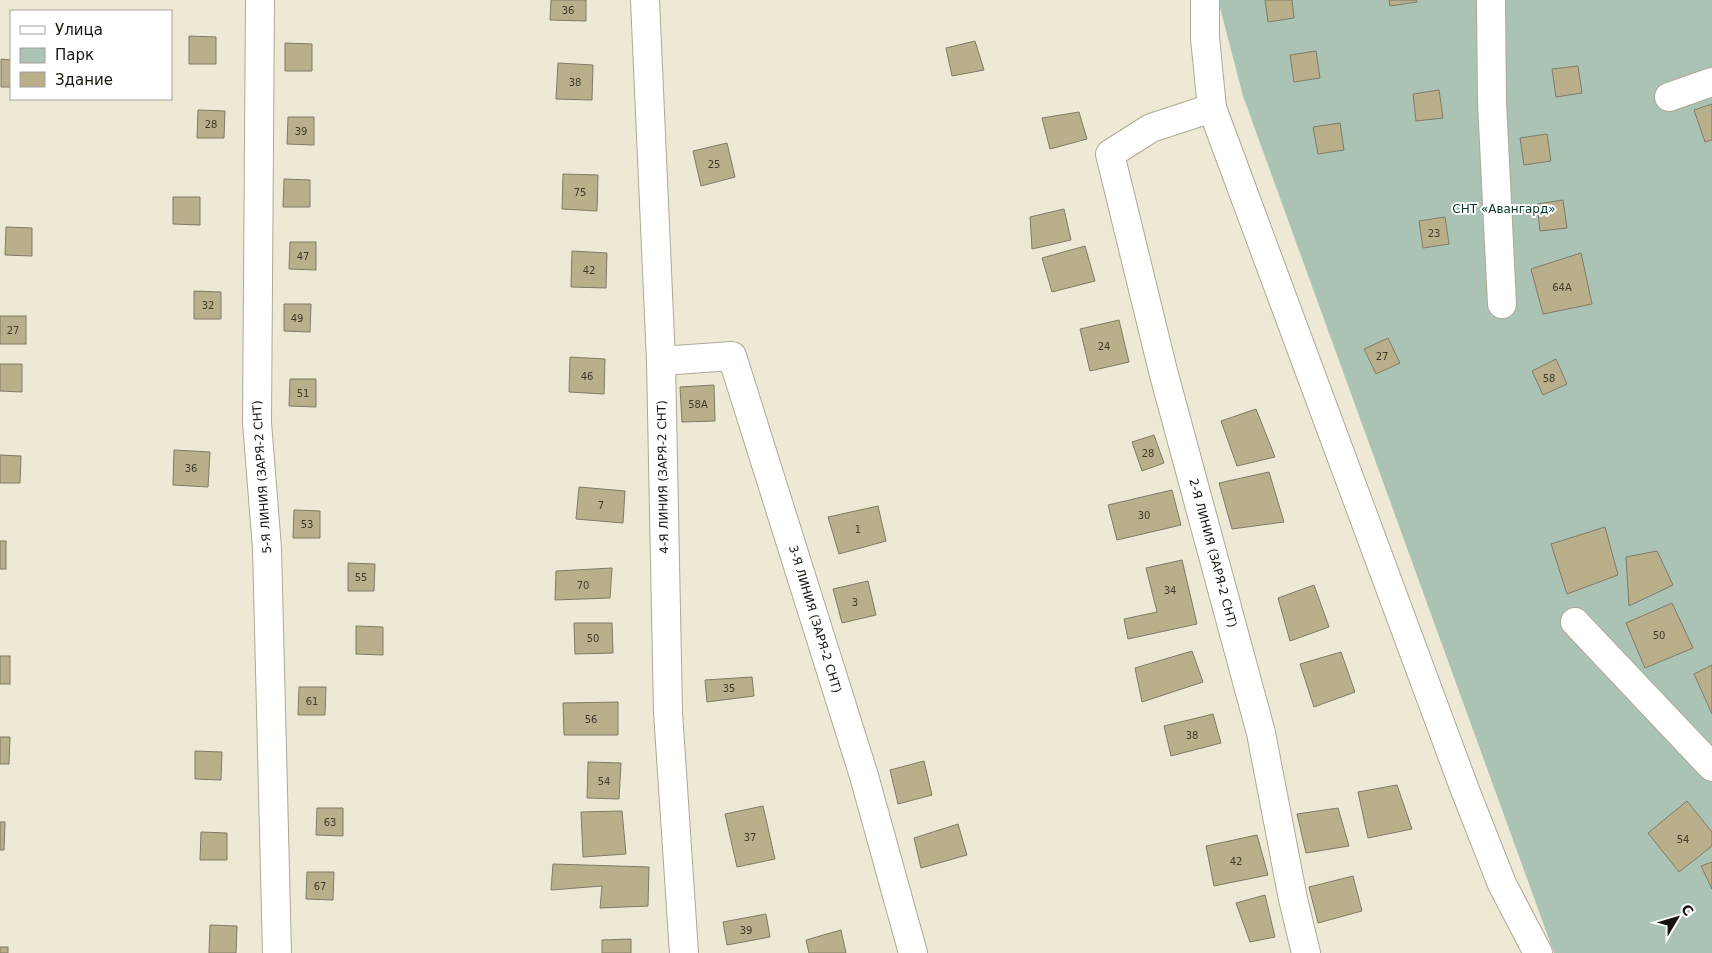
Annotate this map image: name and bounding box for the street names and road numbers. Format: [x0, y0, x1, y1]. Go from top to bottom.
street label: 5-Я ЛИНИЯ (ЗАРЯ-2 СНТ) [250, 400, 274, 554]
street label: 4-Я ЛИНИЯ (ЗАРЯ-2 СНТ) [655, 400, 671, 554]
street label: 2-Я ЛИНИЯ (ЗАРЯ-2 СНТ) [1186, 477, 1240, 629]
street label: 3-Я ЛИНИЯ (ЗАРЯ-2 СНТ) [786, 543, 844, 695]

